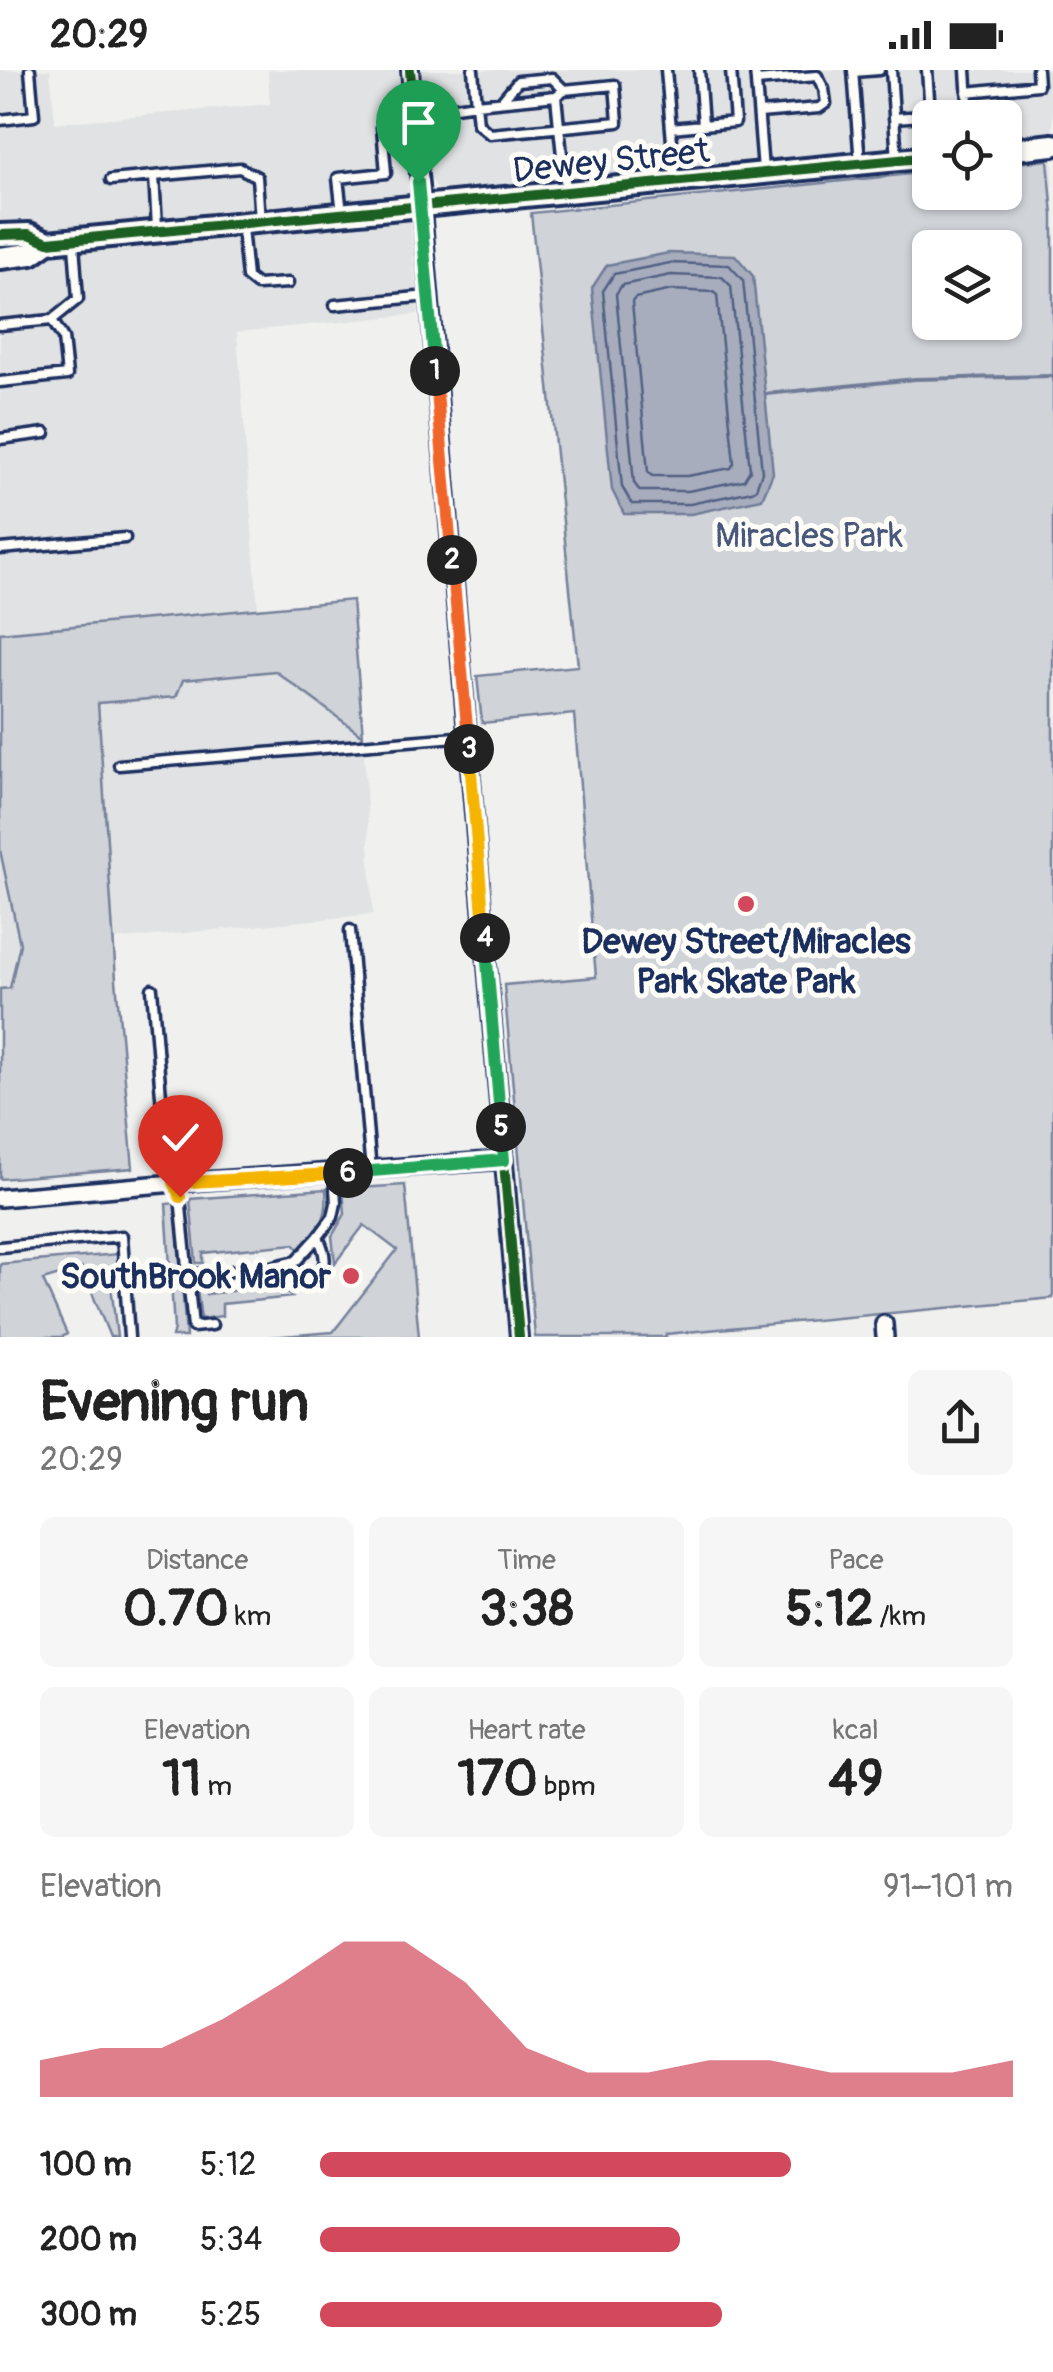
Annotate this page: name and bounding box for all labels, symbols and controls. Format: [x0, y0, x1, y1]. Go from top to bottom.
text: 20:29 [50, 11, 148, 59]
pin [376, 80, 461, 183]
icon: arrive [391, 95, 446, 150]
map controls [912, 100, 1022, 340]
button: locate [912, 100, 1022, 210]
street label: Dewey Street [511, 129, 713, 193]
button: layers [912, 230, 1022, 340]
pin: 1 [410, 346, 460, 396]
text: 1 [430, 353, 440, 388]
park label: Miracles Park [715, 514, 903, 558]
pin: 2 [427, 535, 477, 585]
text: 2 [444, 542, 460, 577]
pin: 3 [444, 724, 494, 774]
text: 3 [461, 731, 477, 766]
marker: Dewey Street/Miracles Park Skate Park [735, 893, 757, 915]
pin: 4 [460, 913, 510, 963]
text: 4 [477, 920, 493, 955]
place label: Dewey Street/Miracles Park Skate Park [581, 920, 911, 1004]
pin [138, 1095, 223, 1198]
pin: 5 [476, 1102, 526, 1152]
text: 5 [493, 1109, 509, 1144]
icon: check [153, 1110, 208, 1165]
pin: 6 [323, 1148, 373, 1198]
text: 6 [340, 1155, 356, 1190]
place label: SouthBrook Manor [60, 1255, 332, 1299]
marker: SouthBrook Manor [340, 1265, 362, 1287]
text: Evening run [40, 1368, 309, 1437]
button: share [908, 1370, 1013, 1475]
text: 20:29 [40, 1440, 123, 1480]
text: Distance [146, 1543, 248, 1578]
text: Time [497, 1543, 556, 1578]
text: Pace [828, 1543, 884, 1578]
text: 0.70 [123, 1578, 229, 1641]
text: 3:38 [479, 1578, 574, 1641]
text: 5:12 [786, 1578, 873, 1641]
text: km [229, 1599, 271, 1634]
text: /km [873, 1599, 926, 1634]
text: Elevation [144, 1713, 251, 1748]
text: Heart rate [467, 1713, 586, 1748]
text: kcal [833, 1713, 879, 1748]
text: 11 [162, 1748, 201, 1811]
text: 170 [457, 1748, 538, 1811]
text: 49 [828, 1748, 883, 1811]
text: m [201, 1769, 232, 1804]
text: bpm [538, 1769, 596, 1804]
text: Elevation [40, 1867, 162, 1907]
text: 91–101 m [883, 1867, 1013, 1907]
text: 100 m [40, 2145, 132, 2185]
text: 5:12 [200, 2145, 256, 2185]
text: 200 m [40, 2220, 137, 2260]
text: 5:34 [200, 2220, 262, 2260]
text: 300 m [40, 2295, 137, 2335]
text: 5:25 [200, 2295, 261, 2335]

